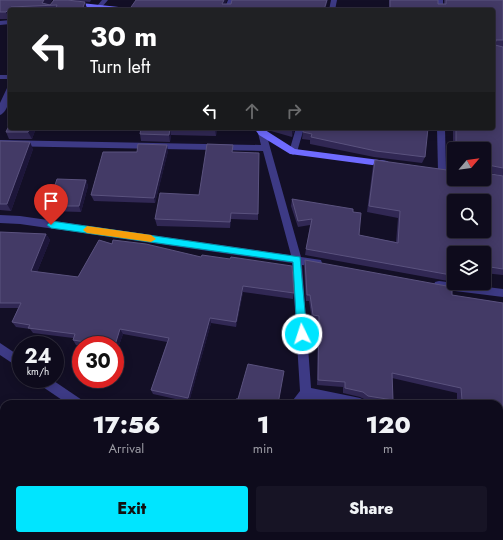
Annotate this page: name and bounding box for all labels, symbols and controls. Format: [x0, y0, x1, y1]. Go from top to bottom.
text: 30 m [90, 16, 157, 57]
icon: left [24, 24, 76, 76]
text: Turn left [90, 54, 150, 80]
icon: left [199, 100, 221, 122]
icon: ahead [241, 100, 263, 122]
icon: right [283, 100, 305, 122]
north arrow [447, 142, 491, 186]
map controls [447, 142, 491, 290]
pin [34, 184, 68, 225]
icon: arrive [40, 190, 62, 212]
button: search [447, 194, 491, 238]
button: layers [447, 246, 491, 290]
position arrow [281, 313, 323, 355]
speed limit sign: 30 [72, 336, 124, 388]
text: 24 [24, 342, 52, 371]
text: km/h [27, 364, 49, 379]
text: 17:56 [92, 407, 161, 442]
text: 1 [257, 407, 269, 442]
text: 120 [365, 407, 411, 442]
text: Arrival [108, 439, 144, 458]
text: min [253, 439, 273, 458]
text: m [383, 439, 393, 458]
button: Exit [16, 486, 248, 532]
button: Share [256, 486, 487, 532]

